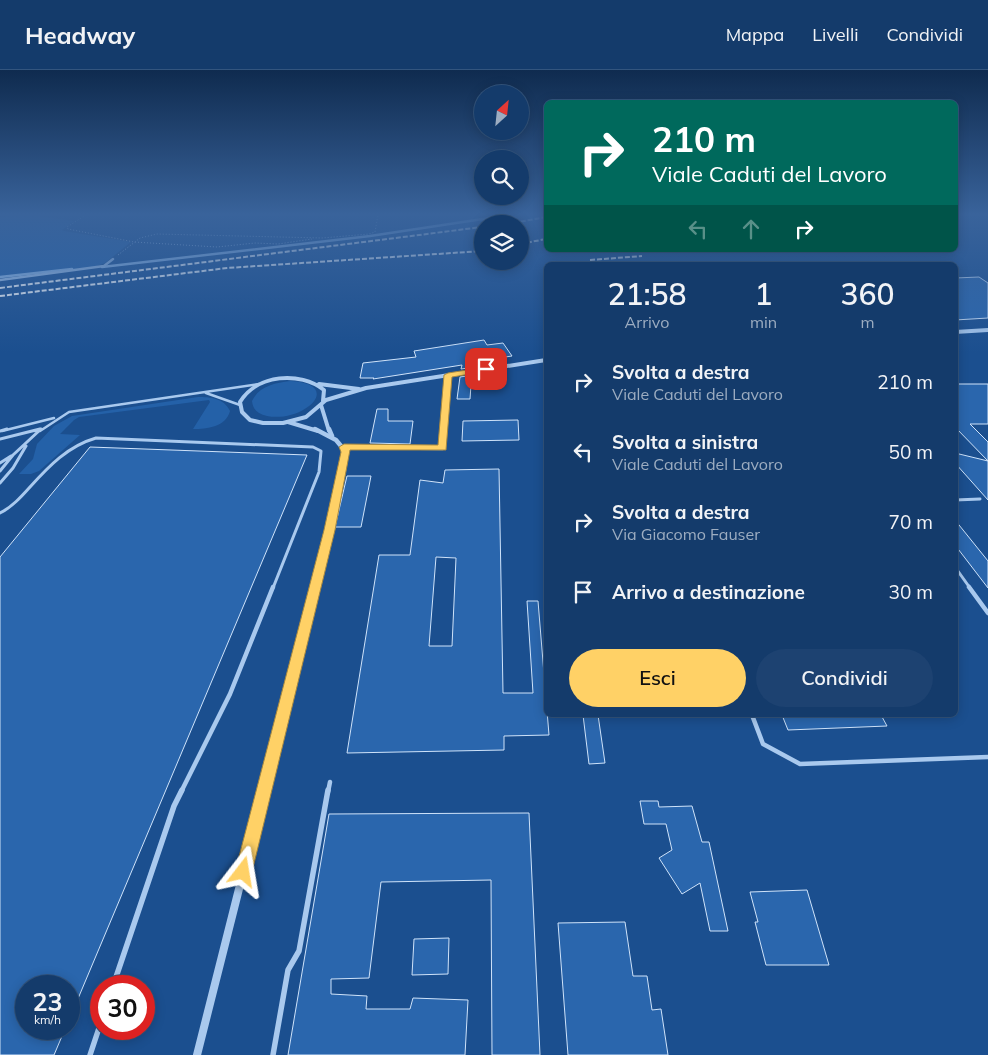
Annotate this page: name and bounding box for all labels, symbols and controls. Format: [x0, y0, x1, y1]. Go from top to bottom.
text: Headway [25, 20, 135, 50]
text: Mappa [726, 23, 784, 46]
text: Livelli [812, 23, 858, 46]
text: Condividi [886, 23, 963, 46]
north arrow [474, 85, 529, 140]
map controls [474, 85, 529, 270]
text: 210 m [652, 117, 756, 161]
icon: right [569, 120, 634, 185]
button: search [474, 150, 529, 205]
text: Viale Caduti del Lavoro [652, 160, 887, 188]
button: layers [474, 215, 529, 270]
icon: left [684, 215, 712, 243]
icon: ahead [737, 215, 765, 243]
icon: right [790, 215, 818, 243]
text: 21:58 [607, 275, 687, 313]
text: 1 [755, 275, 773, 313]
text: 360 [841, 275, 895, 313]
text: Arrivo [625, 312, 669, 332]
text: min [750, 312, 777, 332]
text: m [861, 312, 875, 332]
pin [465, 348, 507, 390]
icon: arrive [472, 355, 500, 383]
text: Svolta a destra [612, 360, 750, 384]
icon: right [569, 368, 597, 396]
text: 210 m [877, 370, 933, 394]
text: Viale Caduti del Lavoro [612, 384, 783, 404]
text: Svolta a sinistra [612, 430, 758, 454]
icon: left [569, 438, 597, 466]
text: 50 m [889, 440, 933, 464]
text: Viale Caduti del Lavoro [612, 454, 783, 474]
text: Svolta a destra [612, 500, 750, 524]
icon: right [569, 508, 597, 536]
text: 70 m [889, 510, 933, 534]
text: Via Giacomo Fauser [612, 524, 760, 544]
icon: arrive [569, 578, 597, 606]
text: Arrivo a destinazione [612, 580, 805, 604]
text: 30 m [889, 580, 933, 604]
button: Esci [569, 649, 746, 707]
button: Condividi [756, 649, 933, 707]
position arrow [216, 845, 268, 897]
speed limit sign: 30 [90, 975, 155, 1040]
text: 23 [32, 986, 63, 1017]
text: km/h [34, 1012, 61, 1027]

